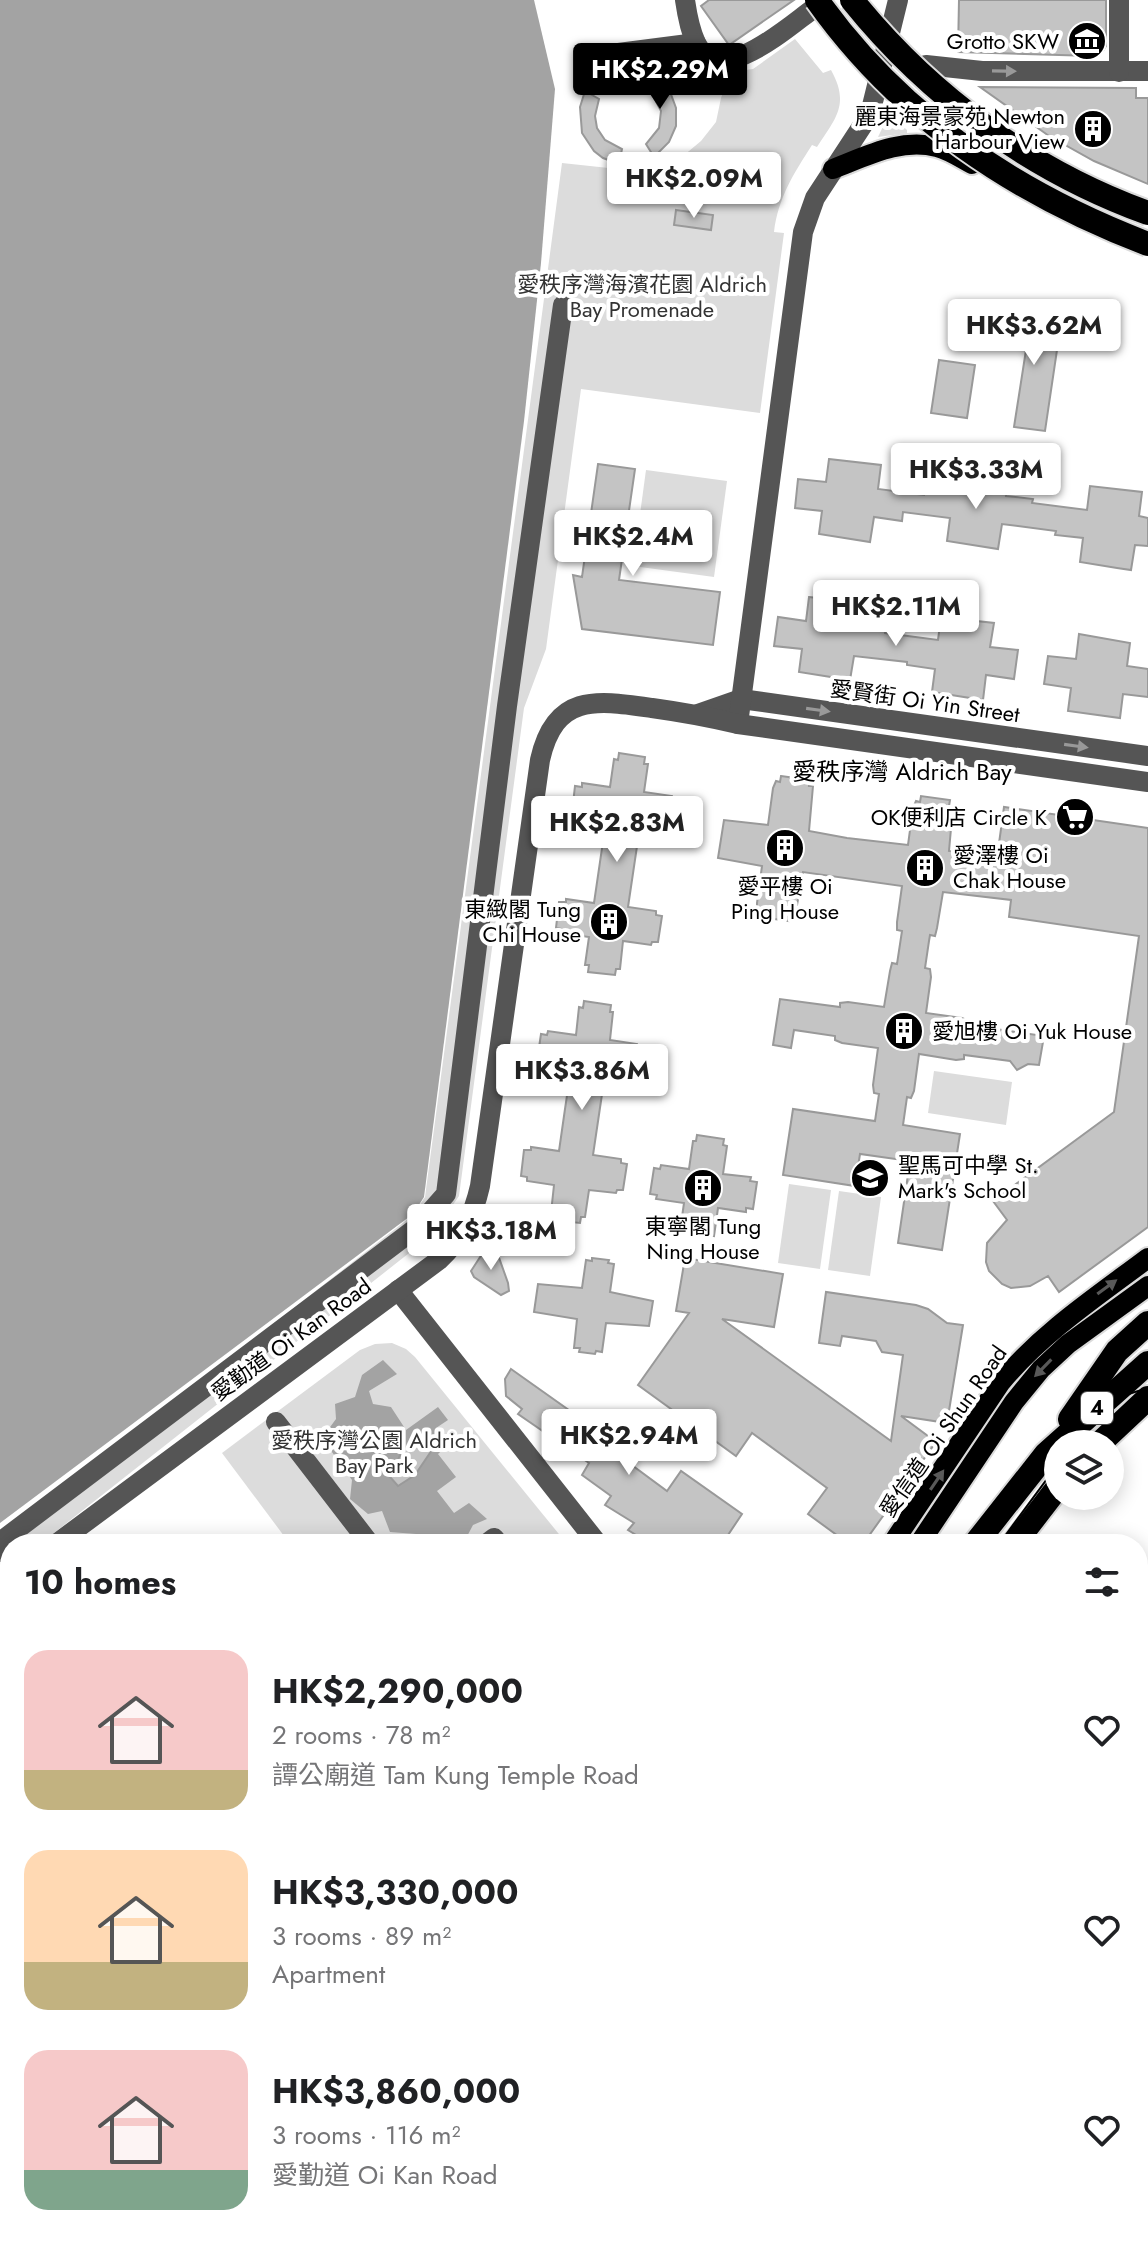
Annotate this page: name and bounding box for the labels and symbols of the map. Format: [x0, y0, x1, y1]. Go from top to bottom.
museum icon: Grotto SKW [1066, 20, 1108, 62]
place label: Grotto SKW [947, 25, 1059, 57]
pin: HK$2.29M [577, 43, 743, 111]
one-way arrow [992, 65, 1017, 77]
place label: 麗東海景豪苑 Newton Harbour View [855, 100, 1065, 157]
building icon: 麗東海景豪苑 Newton Harbour View [1072, 108, 1114, 150]
pin: HK$2.09M [611, 152, 777, 220]
park label: 愛秩序灣海濱花園 Aldrich Bay Promenade [517, 268, 767, 325]
pin: HK$3.62M [951, 299, 1117, 367]
pin: HK$3.33M [893, 443, 1059, 511]
pin: HK$2.4M [559, 510, 707, 578]
pin: HK$2.11M [813, 580, 979, 648]
street label: 愛賢街 Oi Yin Street [828, 672, 1023, 730]
one-way arrow [806, 704, 831, 717]
one-way arrow [1064, 740, 1089, 753]
district label: 愛秩序灣 Aldrich Bay [792, 754, 1012, 789]
pin: HK$2.83M [534, 796, 700, 864]
supermarket icon: OK便利店 Circle K [1054, 796, 1096, 838]
place label: OK便利店 Circle K [871, 801, 1048, 833]
building icon: 愛平樓 Oi Ping House [764, 827, 806, 869]
place label: 愛澤樓 Oi Chak House [953, 839, 1066, 896]
building icon: 愛澤樓 Oi Chak House [904, 847, 946, 889]
place label: 愛平樓 Oi Ping House [731, 870, 839, 927]
place label: 東緻閣 Tung Chi House [464, 893, 581, 950]
building icon: 東緻閣 Tung Chi House [588, 901, 630, 943]
building icon: 愛旭樓 Oi Yuk House [883, 1010, 925, 1052]
place label: 愛旭樓 Oi Yuk House [932, 1015, 1132, 1047]
pin: HK$3.86M [499, 1044, 665, 1112]
place label: 聖馬可中學 St. Mark's School [898, 1149, 1039, 1206]
school or university icon: 聖馬可中學 St. Mark's School [849, 1157, 891, 1199]
building icon: 東寧閣 Tung Ning House [682, 1167, 724, 1209]
pin: HK$3.18M [408, 1204, 574, 1272]
place label: 東寧閣 Tung Ning House [645, 1210, 761, 1267]
street label: 愛勤道 Oi Kan Road [204, 1270, 378, 1408]
one-way arrow [1097, 1280, 1118, 1296]
street label: 愛信道 Oi Shun Road [872, 1339, 1014, 1523]
one-way arrow [1034, 1358, 1052, 1377]
road number: 4 [1081, 1392, 1113, 1424]
pin: HK$2.94M [546, 1409, 712, 1477]
park label: 愛秩序灣公園 Aldrich Bay Park [271, 1424, 477, 1481]
one-way arrow [929, 1469, 944, 1490]

